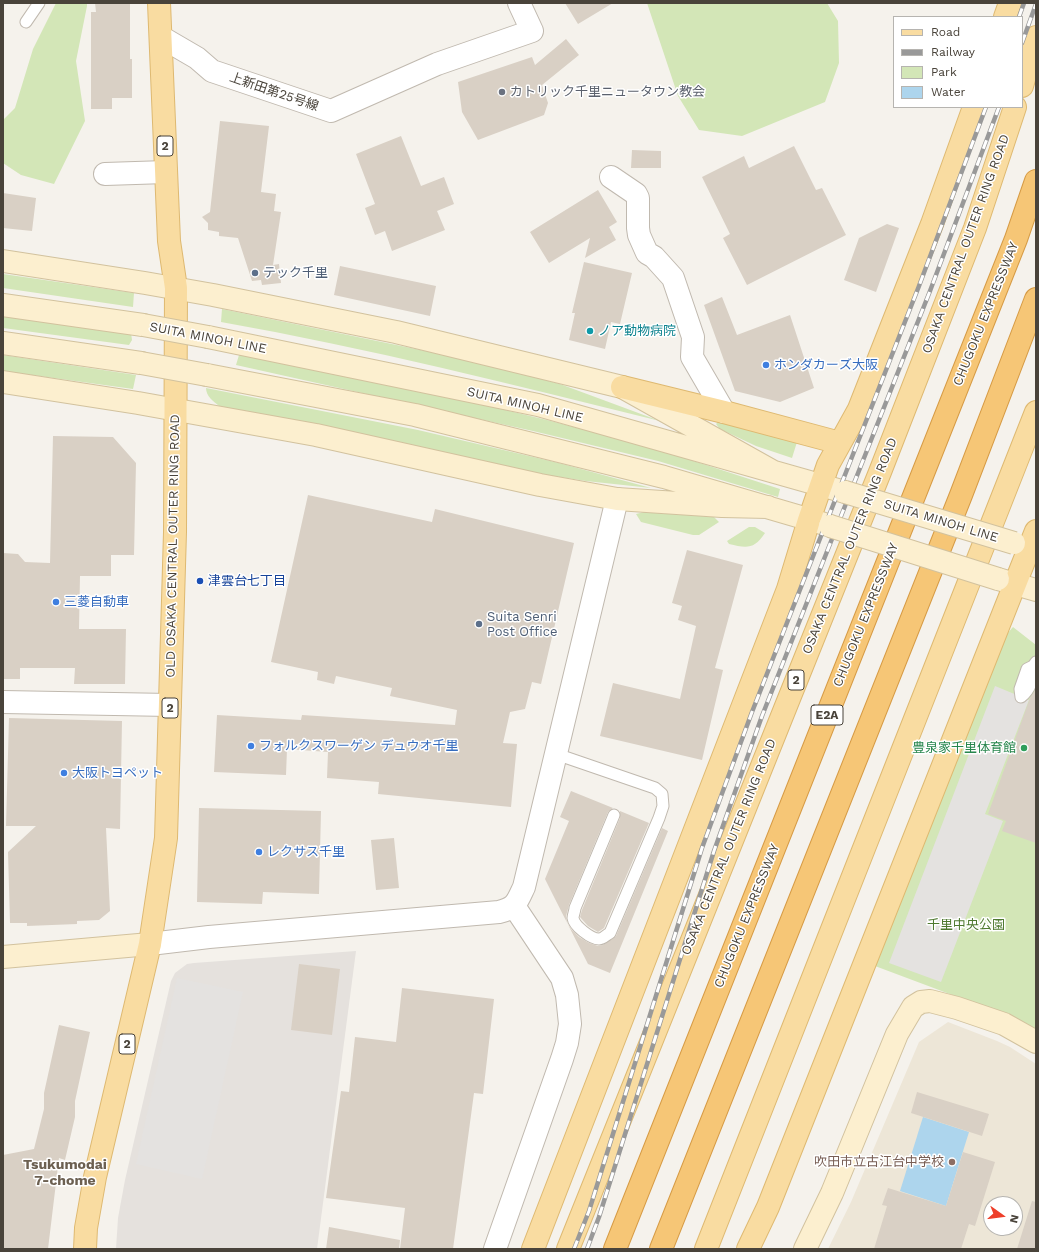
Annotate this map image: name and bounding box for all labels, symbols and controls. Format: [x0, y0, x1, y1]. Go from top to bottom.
legend [893, 16, 1023, 108]
text: Road [931, 25, 960, 39]
text: Railway [931, 45, 975, 59]
text: Park [931, 65, 957, 79]
street label: 上新田第25号線 [227, 69, 321, 115]
place label: カトリック千里ニュータウン教会 [510, 84, 705, 100]
text: Water [931, 85, 965, 99]
marker: カトリック千里ニュータウン教会 [497, 87, 507, 97]
street label: OSAKA CENTRAL OUTER RING ROAD [919, 132, 1013, 356]
road number: 2 [157, 136, 173, 156]
street label: CHUGOKU EXPRESSWAY [950, 240, 1022, 388]
place label: テック千里 [263, 265, 328, 281]
marker: テック千里 [250, 268, 260, 278]
street label: SUITA MINOH LINE [148, 319, 268, 357]
place label: ノア動物病院 [598, 323, 676, 339]
marker: ノア動物病院 [585, 326, 595, 336]
place label: ホンダカーズ大阪 [774, 357, 878, 373]
marker: ホンダカーズ大阪 [761, 360, 771, 370]
street label: SUITA MINOH LINE [465, 384, 585, 426]
street label: OLD OSAKA CENTRAL OUTER RING ROAD [163, 414, 183, 678]
street label: OSAKA CENTRAL OUTER RING ROAD [799, 435, 901, 657]
street label: SUITA MINOH LINE [882, 496, 1000, 546]
street label: CHUGOKU EXPRESSWAY [830, 541, 902, 689]
place label: 津雲台七丁目 [208, 573, 286, 589]
marker: 津雲台七丁目 [195, 576, 205, 586]
place label: 三菱自動車 [64, 594, 129, 610]
marker: 三菱自動車 [51, 597, 61, 607]
place label: Suita Senri Post Office [487, 609, 558, 640]
marker: Suita Senri Post Office [474, 619, 484, 629]
road number: 2 [788, 670, 804, 690]
road number: 2 [162, 698, 178, 718]
road number: E2A [811, 705, 843, 725]
street label: OSAKA CENTRAL OUTER RING ROAD [678, 736, 780, 958]
place label: フォルクスワーゲン デュウオ千里 [259, 738, 458, 754]
place label: 豊泉家千里体育館 [912, 740, 1016, 756]
marker: フォルクスワーゲン デュウオ千里 [246, 741, 256, 751]
marker: 豊泉家千里体育館 [1019, 743, 1029, 753]
place label: 大阪トヨペット [72, 765, 163, 781]
marker: 大阪トヨペット [59, 768, 69, 778]
street label: CHUGOKU EXPRESSWAY [711, 842, 783, 990]
place label: レクサス千里 [267, 844, 345, 860]
marker: レクサス千里 [254, 847, 264, 857]
park label: 千里中央公園 [927, 917, 1005, 933]
road number: 2 [119, 1034, 135, 1054]
place label: 吹田市立古江台中学校 [814, 1154, 944, 1170]
district label: Tsukumodai 7-chome [23, 1157, 107, 1190]
marker: 吹田市立古江台中学校 [947, 1157, 957, 1167]
north arrow [983, 1196, 1023, 1236]
text: N [1007, 1213, 1021, 1224]

